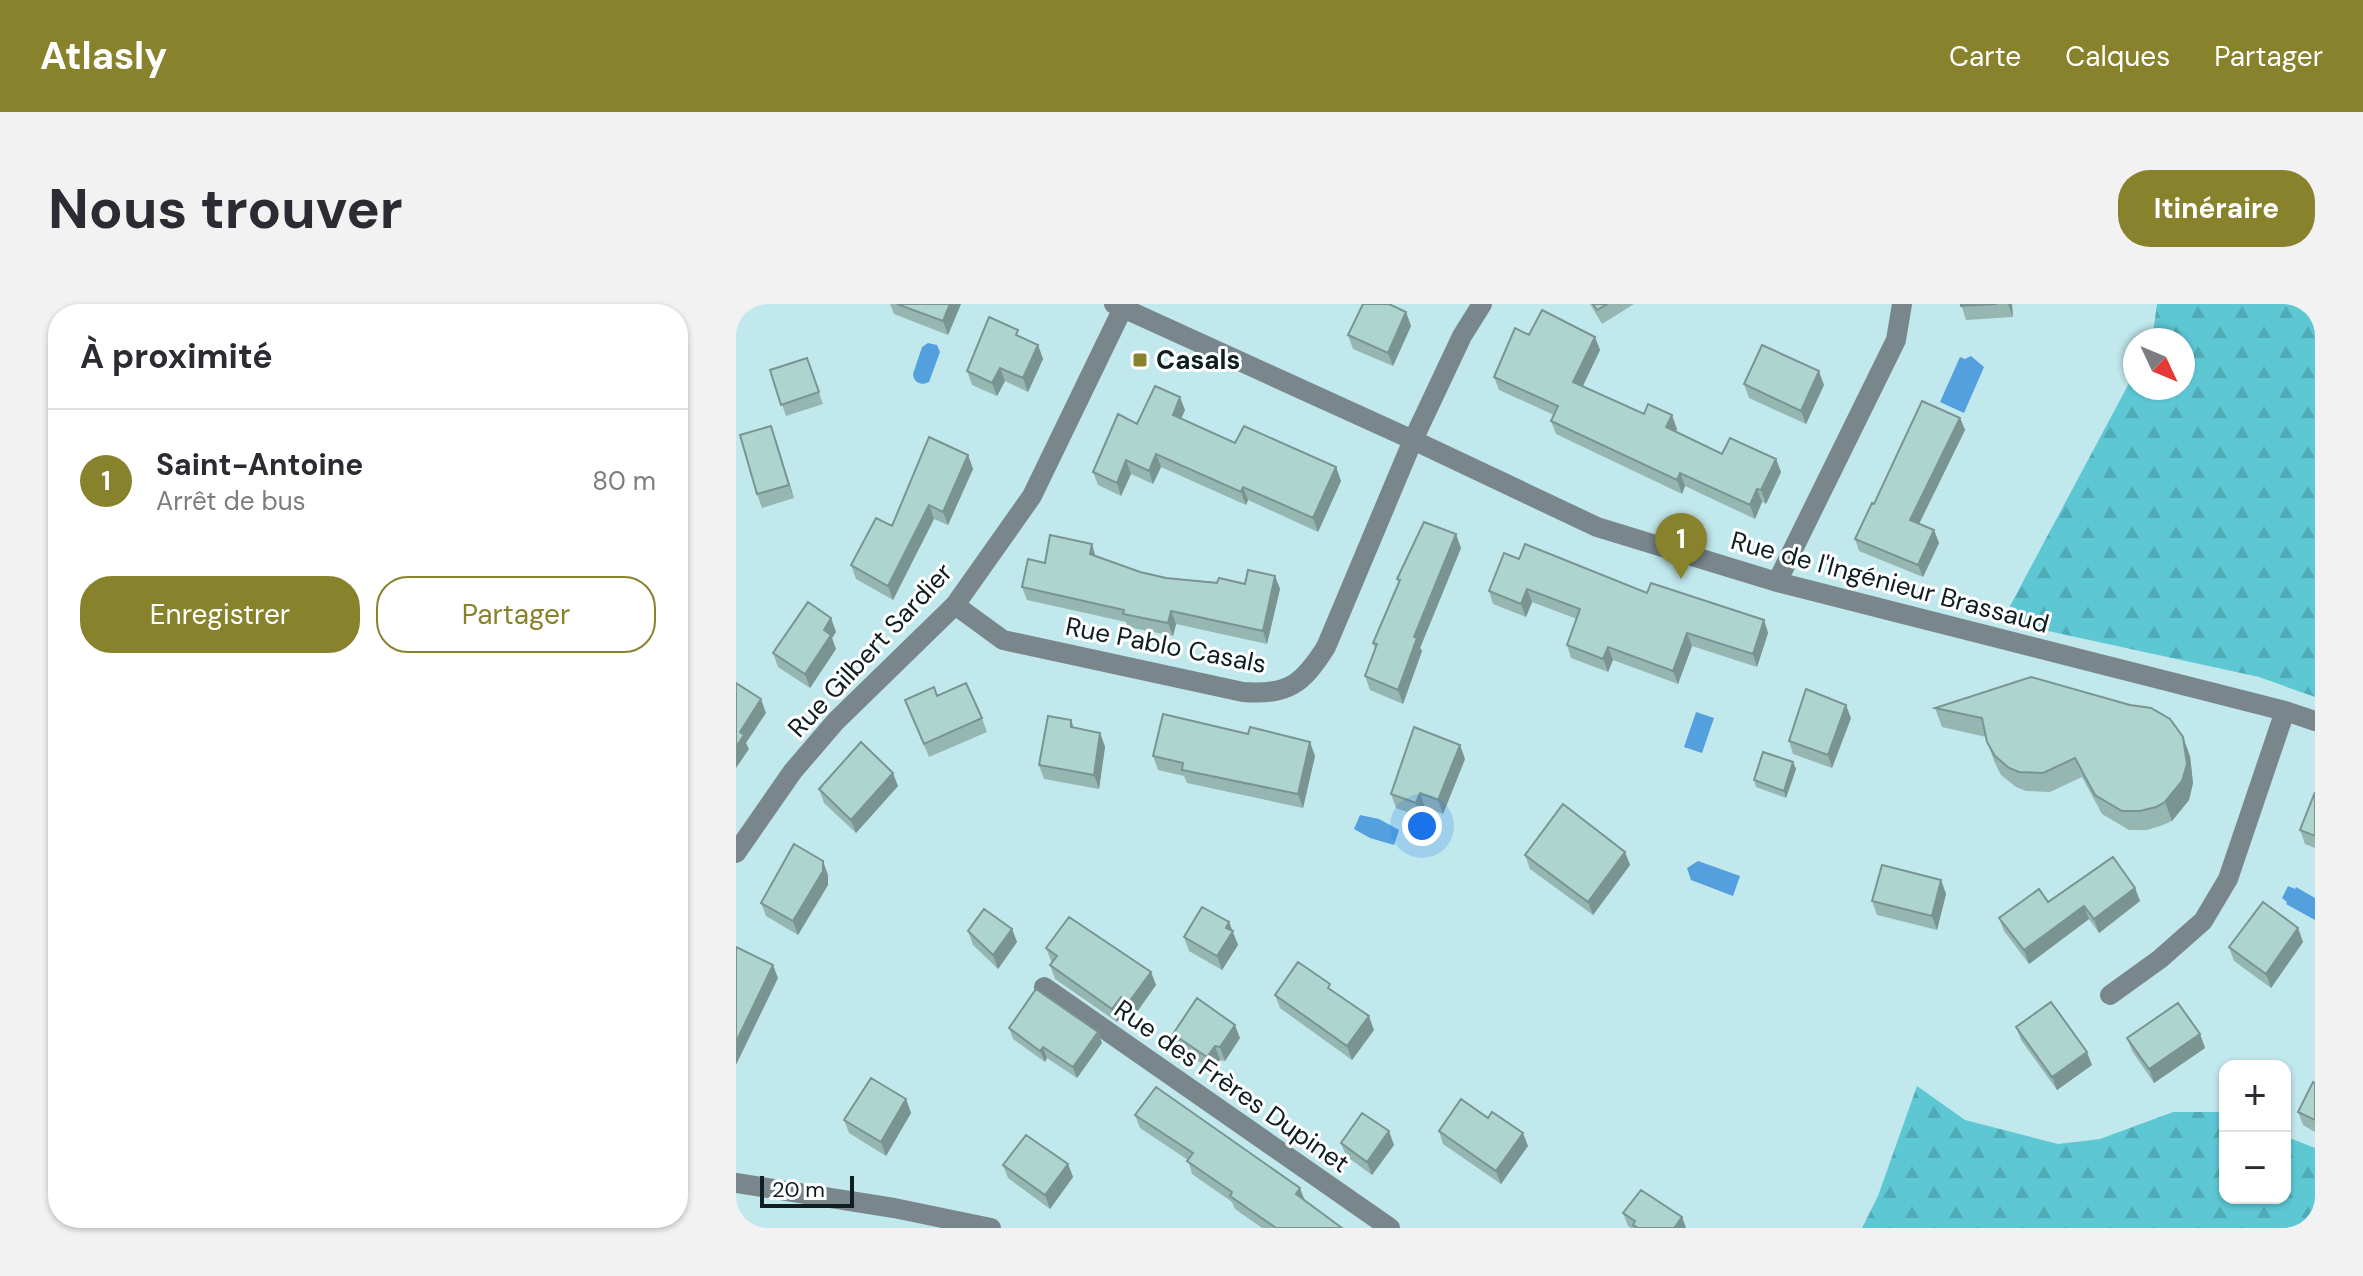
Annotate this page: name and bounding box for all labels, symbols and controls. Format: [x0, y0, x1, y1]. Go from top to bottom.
text: Atlasly [40, 31, 167, 81]
text: Carte [1949, 38, 2021, 75]
text: Calques [2065, 38, 2170, 75]
text: Partager [2214, 38, 2323, 75]
button: Itinéraire [2118, 170, 2315, 247]
text: Nous trouver [48, 172, 403, 245]
north arrow [2123, 328, 2195, 400]
text: À proximité [80, 334, 273, 379]
place label: Casals [1156, 343, 1240, 377]
marker: Casals [1131, 351, 1149, 369]
text: Saint-Antoine [156, 445, 363, 484]
text: 1 [101, 464, 111, 498]
text: 80 m [592, 464, 656, 498]
text: Arrêt de bus [156, 484, 306, 518]
pin: 1 [1655, 513, 1707, 579]
street label: Rue de l'Ingénieur Brassaud [1727, 523, 2053, 641]
street label: Rue Gilbert Sardier [780, 555, 960, 745]
button: Enregistrer [80, 576, 360, 653]
button: Partager [376, 576, 656, 653]
street label: Rue Pablo Casals [1063, 609, 1269, 681]
your location [1402, 806, 1442, 846]
street label: Rue des Frères Dupinet [1108, 992, 1356, 1180]
map controls [2219, 1060, 2291, 1204]
button: + [2219, 1060, 2291, 1132]
button: − [2219, 1132, 2291, 1204]
scale bar [760, 1172, 854, 1208]
text: 20 m [772, 1175, 825, 1204]

